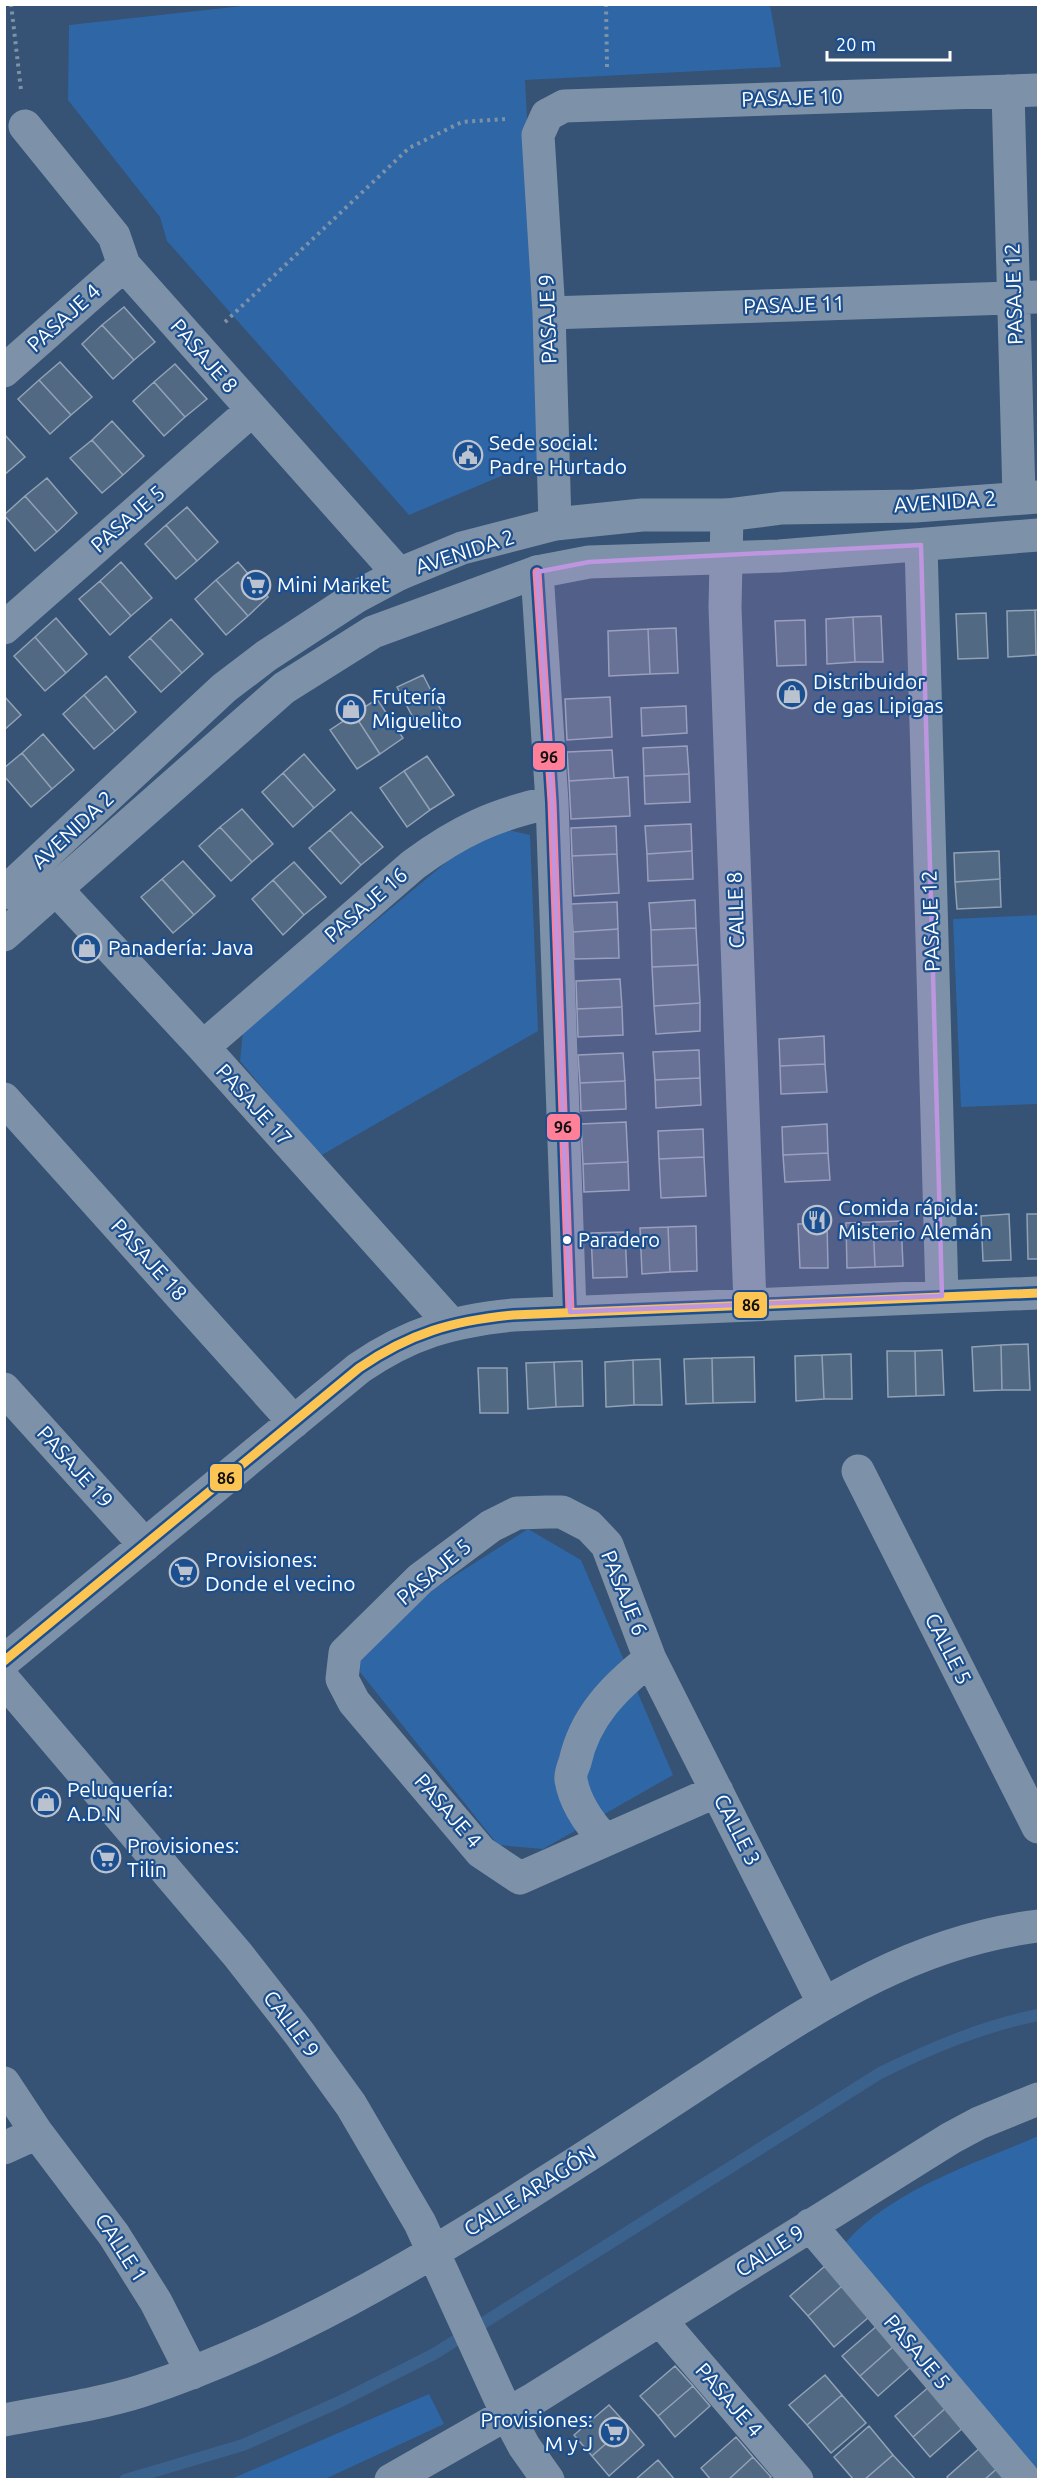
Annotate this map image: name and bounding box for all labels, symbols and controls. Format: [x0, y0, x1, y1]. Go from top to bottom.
scale bar [827, 24, 950, 62]
text: 20 m [836, 34, 876, 54]
street label: PASAJE 10 [741, 83, 843, 111]
street label: PASAJE 12 [999, 243, 1027, 345]
street label: PASAJE 9 [533, 274, 561, 364]
street label: PASAJE 4 [22, 278, 105, 356]
street label: PASAJE 11 [743, 290, 845, 318]
street label: PASAJE 8 [166, 314, 243, 397]
place label: Sede social: Padre Hurtado [489, 430, 627, 478]
public building icon: Sede social: Padre Hurtado [452, 439, 484, 471]
street label: PASAJE 5 [86, 480, 169, 557]
street label: AVENIDA 2 [893, 485, 997, 517]
street label: AVENIDA 2 [412, 524, 517, 578]
supermarket icon: Mini Market [240, 569, 272, 601]
place label: Mini Market [277, 572, 389, 596]
place label: Distribuidor de gas Lipigas [813, 669, 944, 717]
shop icon: Distribuidor de gas Lipigas [776, 678, 808, 710]
place label: Frutería Miguelito [372, 684, 462, 732]
shop icon: Frutería Miguelito [335, 693, 367, 725]
line badge: 96 [532, 742, 566, 771]
text: 96 [540, 748, 558, 766]
street label: AVENIDA 2 [26, 785, 118, 873]
street label: PASAJE 16 [319, 862, 412, 947]
street label: PASAJE 12 [916, 870, 944, 972]
street label: CALLE 8 [722, 871, 748, 949]
shop icon: Panadería: Java [71, 932, 103, 964]
place label: Panadería: Java [108, 935, 254, 959]
street label: PASAJE 17 [212, 1059, 298, 1150]
line badge: 96 [546, 1113, 581, 1141]
text: 96 [554, 1118, 572, 1136]
place label: Comida rápida: Misterio Alemán [838, 1195, 992, 1243]
restaurant icon: Comida rápida: Misterio Alemán [801, 1204, 833, 1236]
street label: PASAJE 18 [107, 1214, 193, 1305]
place label: Paradero [578, 1228, 660, 1251]
marker: Paradero [561, 1234, 573, 1246]
line badge: 86 [733, 1291, 768, 1319]
text: 86 [742, 1296, 760, 1314]
street label: PASAJE 19 [33, 1421, 119, 1512]
line badge: 86 [209, 1463, 243, 1492]
text: 86 [217, 1469, 235, 1487]
street label: PASAJE 5 [391, 1533, 475, 1609]
place label: Provisiones: Donde el vecino [205, 1547, 356, 1595]
street label: PASAJE 6 [597, 1547, 653, 1639]
supermarket icon: Provisiones: Donde el vecino [168, 1556, 200, 1588]
street label: CALLE 5 [921, 1609, 977, 1688]
street label: PASAJE 4 [410, 1769, 487, 1852]
place label: Peluquería: A.D.N [67, 1777, 173, 1825]
shop icon: Peluquería: A.D.N [30, 1786, 62, 1818]
street label: CALLE 3 [710, 1790, 766, 1869]
place label: Provisiones: Tilin [127, 1833, 239, 1881]
supermarket icon: Provisiones: Tilin [90, 1842, 122, 1874]
street label: CALLE 9 [259, 1985, 325, 2061]
street label: CALLE ARAGÓN [459, 2140, 600, 2240]
street label: CALLE 1 [91, 2209, 153, 2286]
street label: CALLE 9 [731, 2219, 808, 2281]
street label: PASAJE 5 [880, 2309, 956, 2393]
street label: PASAJE 4 [691, 2358, 768, 2441]
place label: Provisiones: M y J [481, 2407, 593, 2455]
supermarket icon: Provisiones: M y J [598, 2416, 630, 2448]

